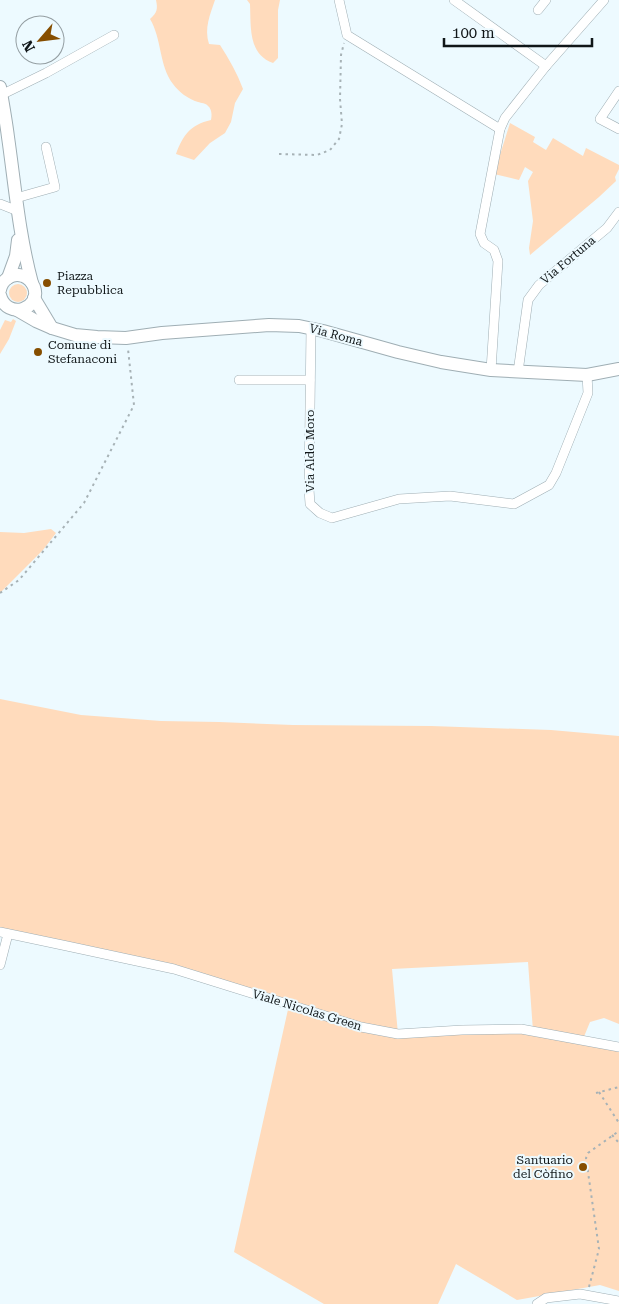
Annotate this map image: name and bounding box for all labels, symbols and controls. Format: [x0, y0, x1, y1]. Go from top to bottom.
north arrow [15, 15, 65, 65]
scale bar [444, 15, 592, 47]
text: 100 m [452, 24, 495, 42]
text: N [19, 37, 38, 55]
street label: Via Fortuna [538, 233, 599, 287]
place label: Piazza Repubblica [57, 269, 124, 297]
marker: Piazza Repubblica [41, 277, 53, 289]
street label: Via Roma [308, 321, 365, 349]
place label: Comune di Stefanaconi [48, 338, 117, 366]
marker: Comune di Stefanaconi [32, 346, 44, 358]
street label: Via Aldo Moro [303, 410, 317, 493]
street label: Viale Nicolas Green [251, 987, 364, 1033]
place label: Santuario del Còfino [513, 1153, 573, 1181]
marker: Santuario del Còfino [577, 1161, 589, 1173]

